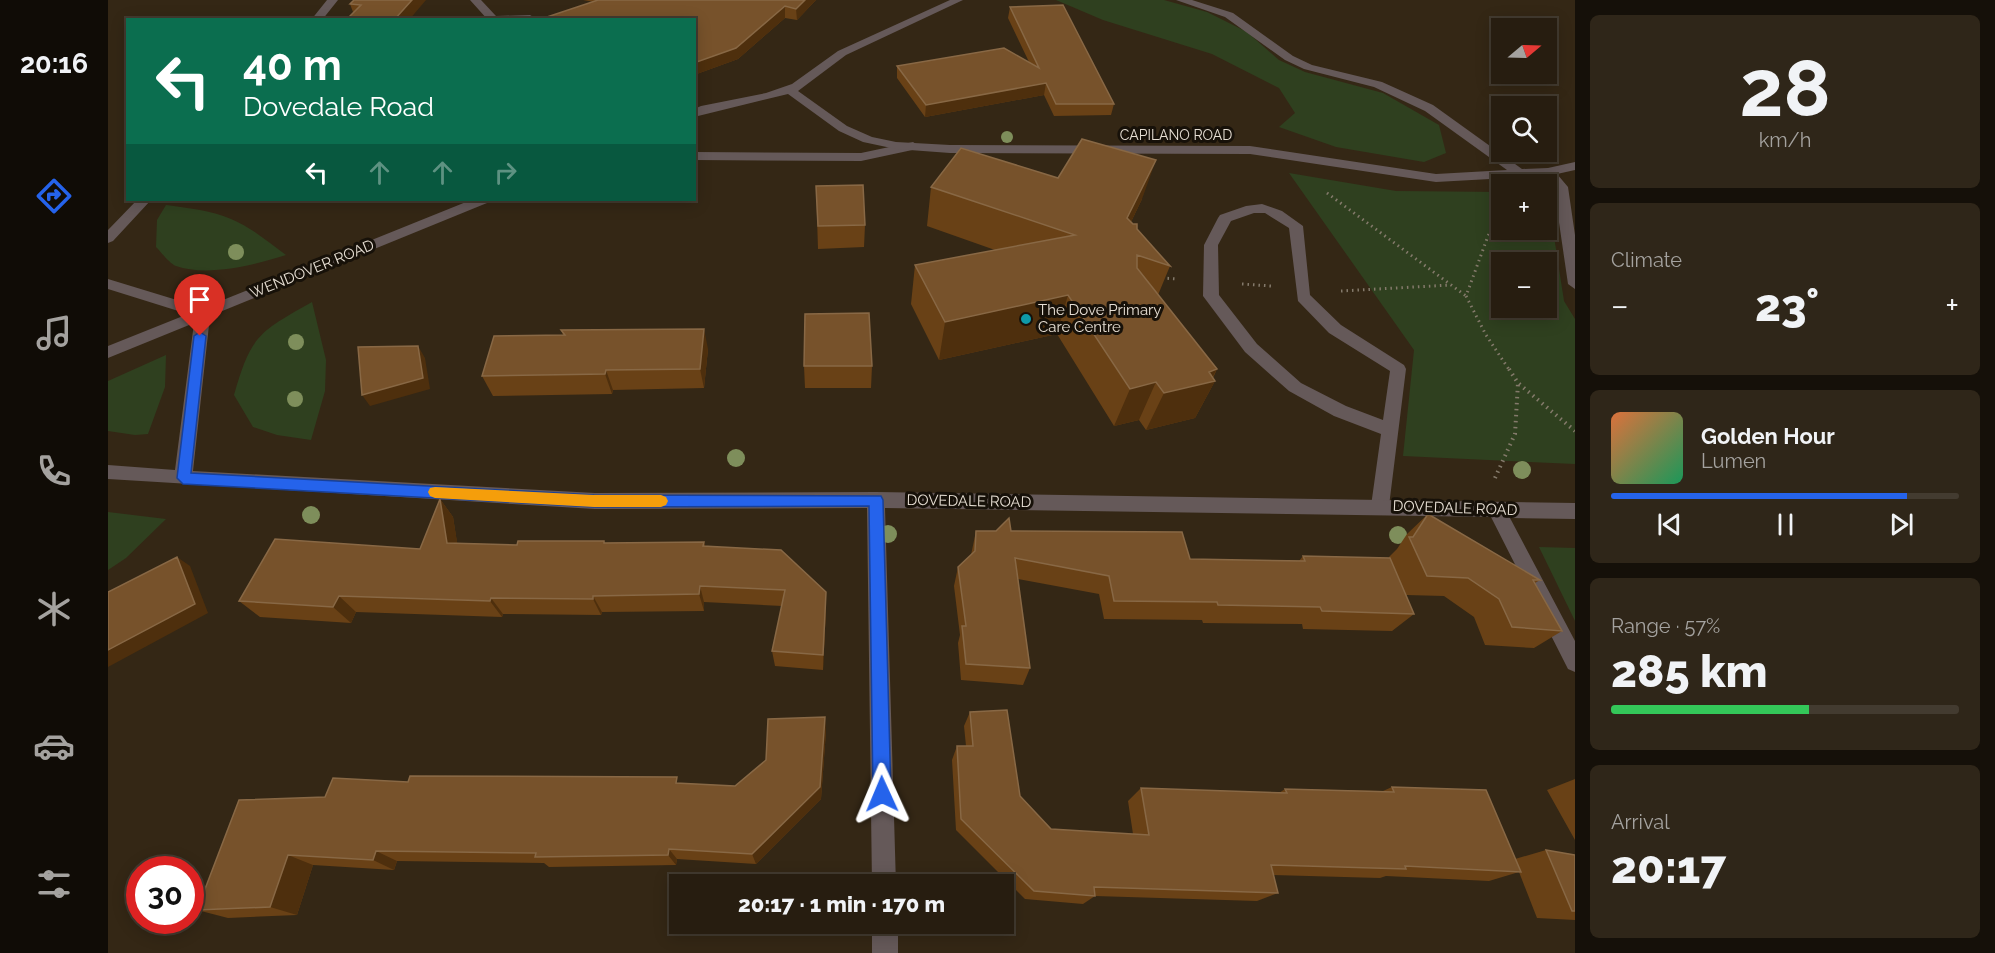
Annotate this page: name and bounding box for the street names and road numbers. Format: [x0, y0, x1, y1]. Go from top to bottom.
street label: CAPILANO ROAD [1120, 127, 1232, 143]
street label: WENDOVER ROAD [247, 236, 377, 302]
street label: DOVEDALE ROAD [907, 491, 1032, 511]
street label: DOVEDALE ROAD [1392, 497, 1518, 519]

